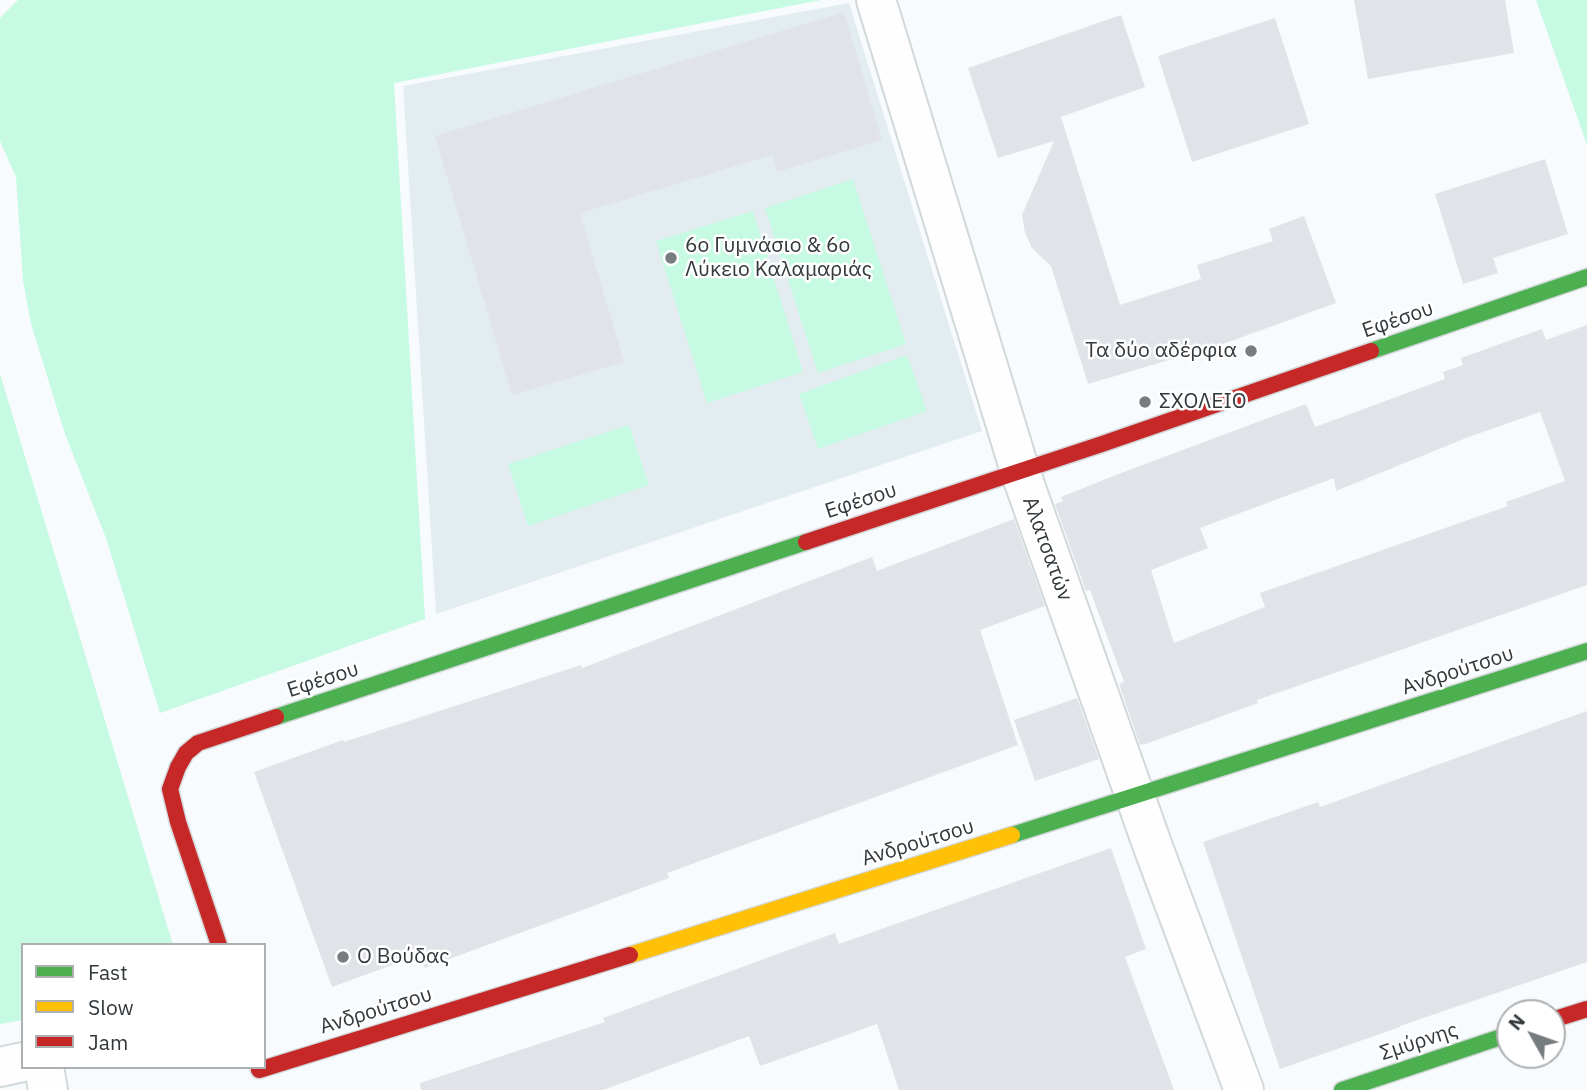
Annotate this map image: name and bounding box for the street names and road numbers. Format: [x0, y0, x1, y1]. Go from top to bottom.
street label: Εφέσου [1359, 296, 1437, 344]
street label: Εφέσου [822, 478, 900, 524]
street label: Αλατσατών [1016, 493, 1078, 605]
street label: Ανδρούτσου [1399, 641, 1517, 701]
street label: Εφέσου [284, 657, 362, 703]
street label: Ανδρούτσου [859, 814, 977, 872]
street label: Ανδρούτσου [317, 982, 435, 1040]
street label: Σμύρνης [1377, 1018, 1461, 1066]

